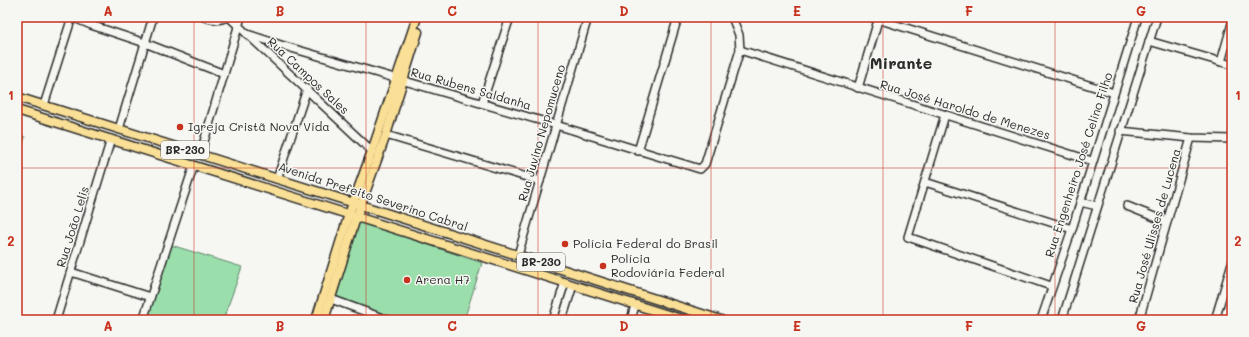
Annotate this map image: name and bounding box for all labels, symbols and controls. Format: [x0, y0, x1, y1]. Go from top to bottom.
text: A [103, 2, 113, 19]
text: B [276, 2, 285, 19]
text: C [447, 2, 457, 19]
text: D [619, 2, 629, 19]
text: E [793, 2, 801, 19]
text: F [965, 2, 973, 19]
text: G [1136, 2, 1146, 19]
street label: Rua Campos Sales [265, 33, 353, 117]
district label: Mirante [870, 52, 932, 73]
street label: Rua Juvino Nepomuceno [514, 62, 568, 203]
street label: Rua Rubens Saldanha [409, 63, 533, 113]
street label: Rua Engenheiro José Celino Filho [1041, 70, 1116, 259]
street label: Rua José Haroldo de Menezes [878, 76, 1052, 143]
text: 1 [8, 86, 14, 103]
text: 1 [1235, 86, 1241, 103]
place label: Igreja Cristã Nova Vida [188, 118, 330, 134]
marker: Igreja Cristã Nova Vida [175, 122, 185, 132]
road number: BR-230 [161, 141, 209, 159]
street label: Rua José Ulisses de Lucena [1124, 147, 1184, 305]
street label: Avenida Prefeito Severino Cabral [277, 158, 470, 234]
street label: Rua João Lelis [52, 184, 92, 269]
text: 2 [7, 232, 15, 249]
text: 2 [1234, 232, 1242, 249]
place label: Polícia Federal do Brasil [573, 235, 718, 251]
marker: Polícia Federal do Brasil [560, 239, 570, 249]
place label: Polícia Rodoviária Federal [611, 250, 725, 280]
road number: BR-230 [517, 253, 565, 271]
marker: Polícia Rodoviária Federal [598, 261, 608, 271]
place label: Arena H7 [415, 271, 470, 287]
marker: Arena H7 [402, 275, 412, 285]
text: A [103, 317, 113, 334]
text: B [276, 317, 285, 334]
text: C [447, 317, 457, 334]
text: D [619, 317, 629, 334]
text: E [793, 317, 801, 334]
text: F [965, 317, 973, 334]
text: G [1136, 317, 1146, 334]

